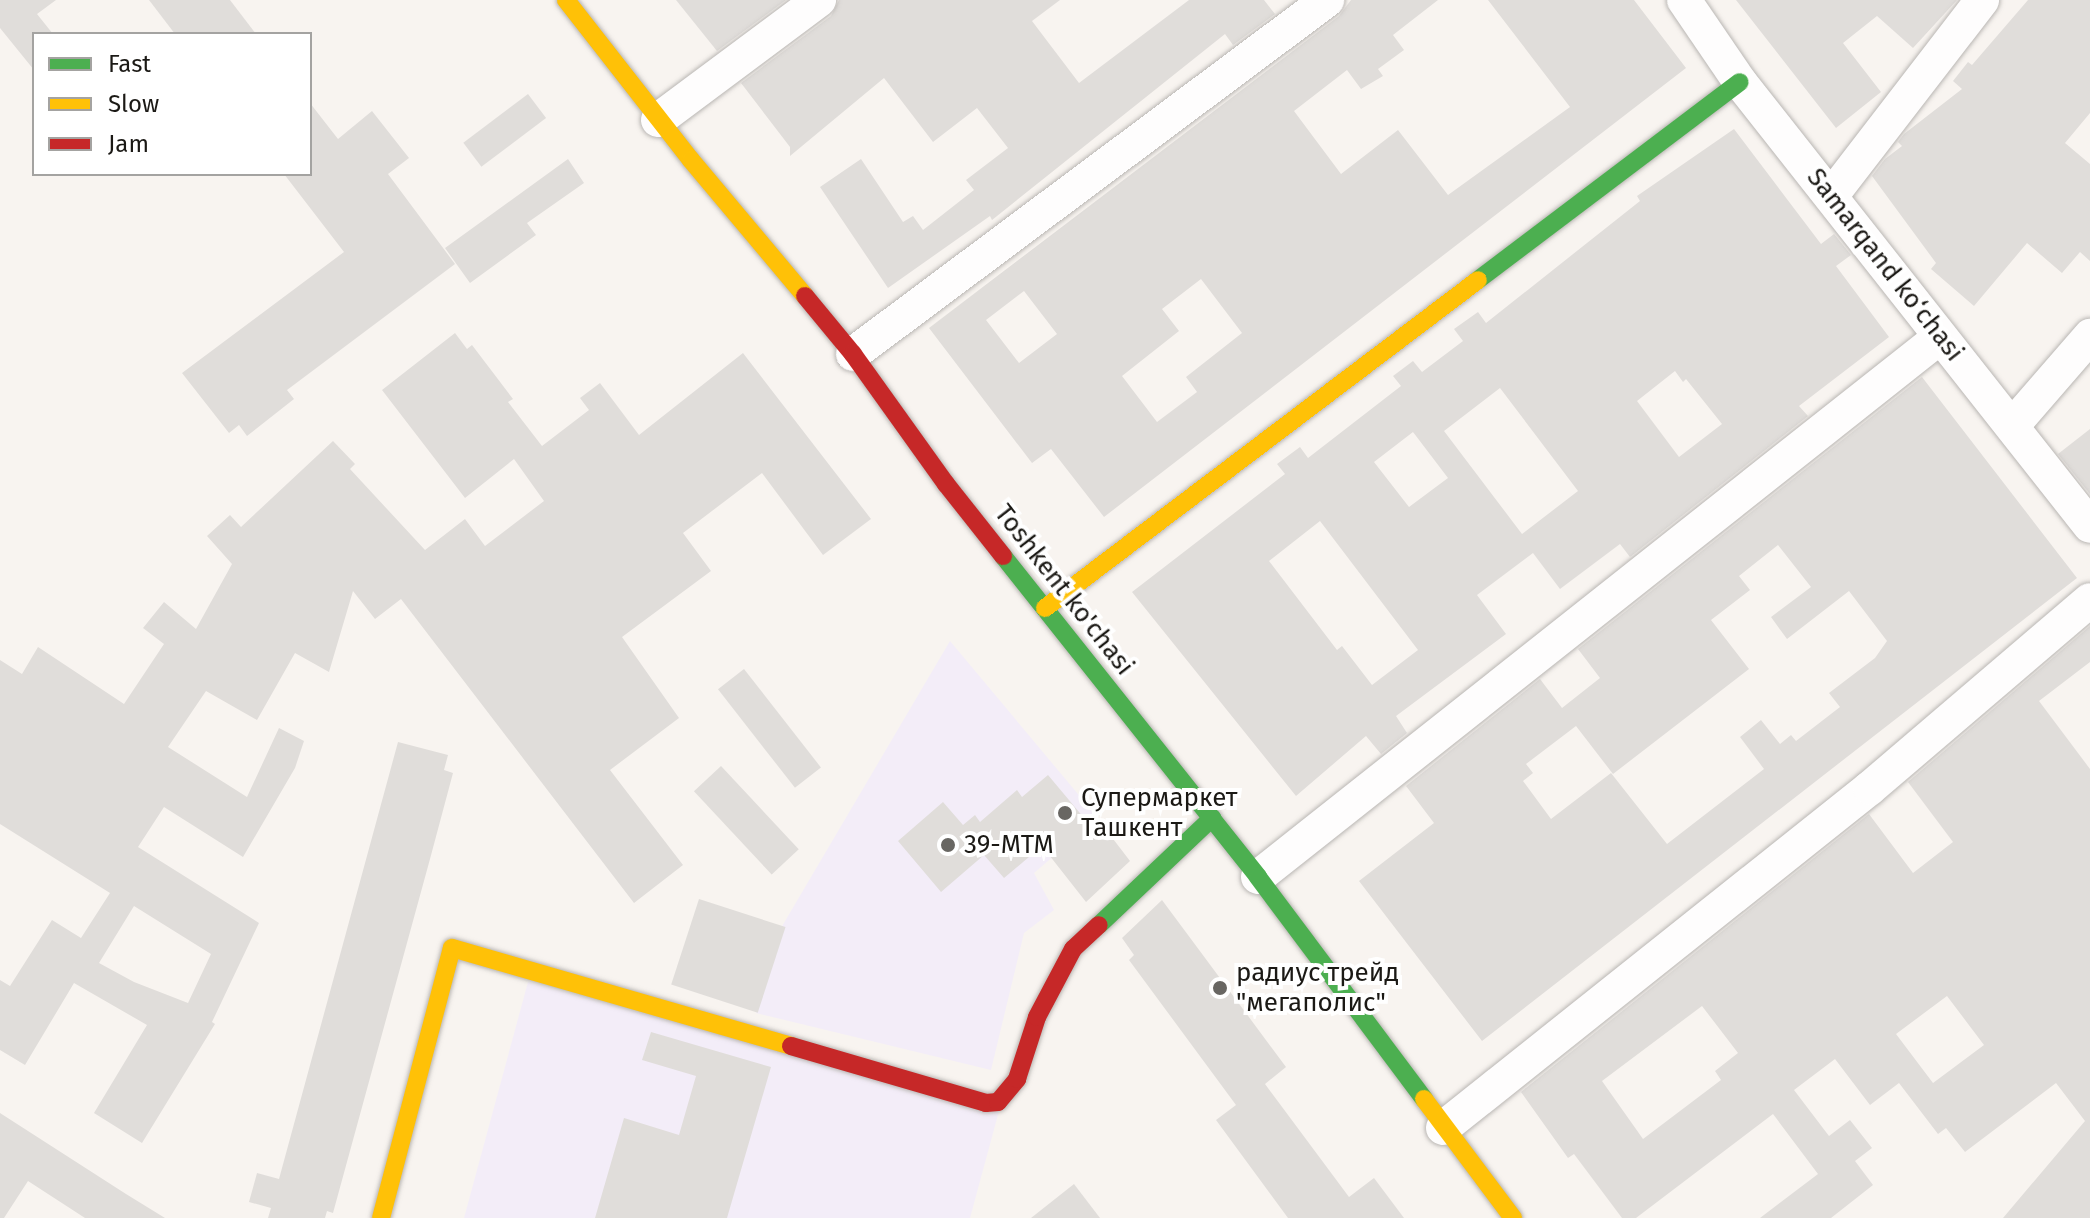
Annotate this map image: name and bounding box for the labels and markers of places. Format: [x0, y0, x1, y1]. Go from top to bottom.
place label: Супермаркет Ташкент [1081, 782, 1238, 844]
marker: Супермаркет Ташкент [1056, 804, 1074, 822]
place label: 39-MTM [964, 829, 1054, 861]
marker: 39-MTM [939, 836, 957, 854]
place label: радиус трейд "мегаполис" [1236, 957, 1399, 1018]
marker: радиус трейд "мегаполис" [1211, 979, 1229, 997]

